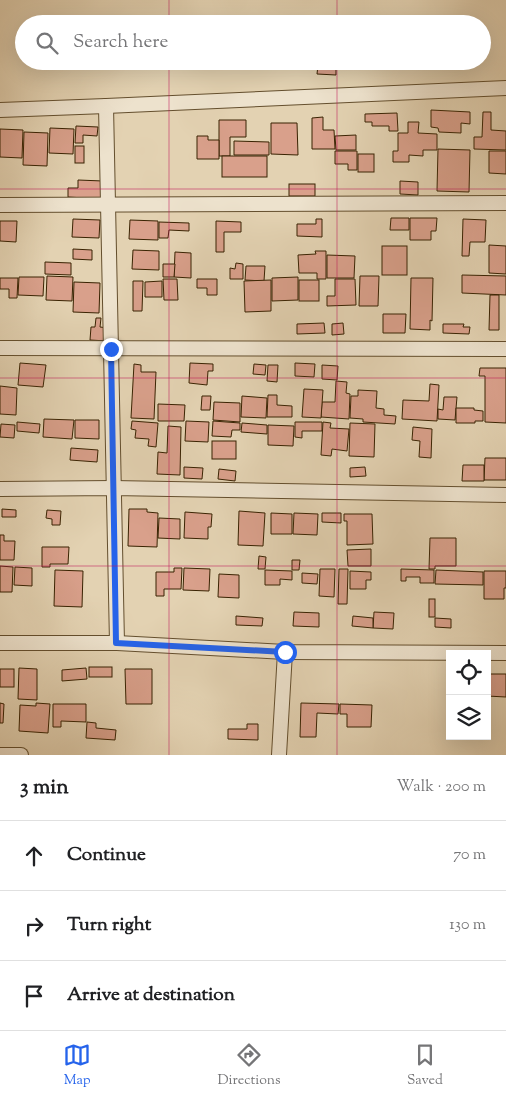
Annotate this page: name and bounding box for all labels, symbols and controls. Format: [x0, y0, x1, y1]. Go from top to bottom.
search box [15, 15, 491, 70]
icon: search [33, 29, 61, 57]
text: Search here [73, 29, 168, 56]
route end [100, 338, 123, 361]
route start [274, 641, 297, 664]
map controls [446, 650, 491, 740]
button: locate [446, 650, 491, 695]
button: layers [446, 695, 491, 740]
text: 3 min [20, 773, 69, 803]
text: Walk · 200 m [397, 776, 486, 799]
icon: ahead [20, 842, 48, 870]
text: Continue [67, 842, 146, 869]
text: 70 m [453, 844, 486, 867]
icon: right [20, 912, 48, 940]
text: Turn right [67, 912, 151, 939]
text: 130 m [449, 914, 486, 937]
icon: arrive [20, 982, 48, 1010]
text: Arrive at destination [67, 982, 235, 1009]
tab: Map [63, 1041, 91, 1091]
tab: Directions [217, 1041, 281, 1091]
tab: Saved [407, 1041, 443, 1091]

